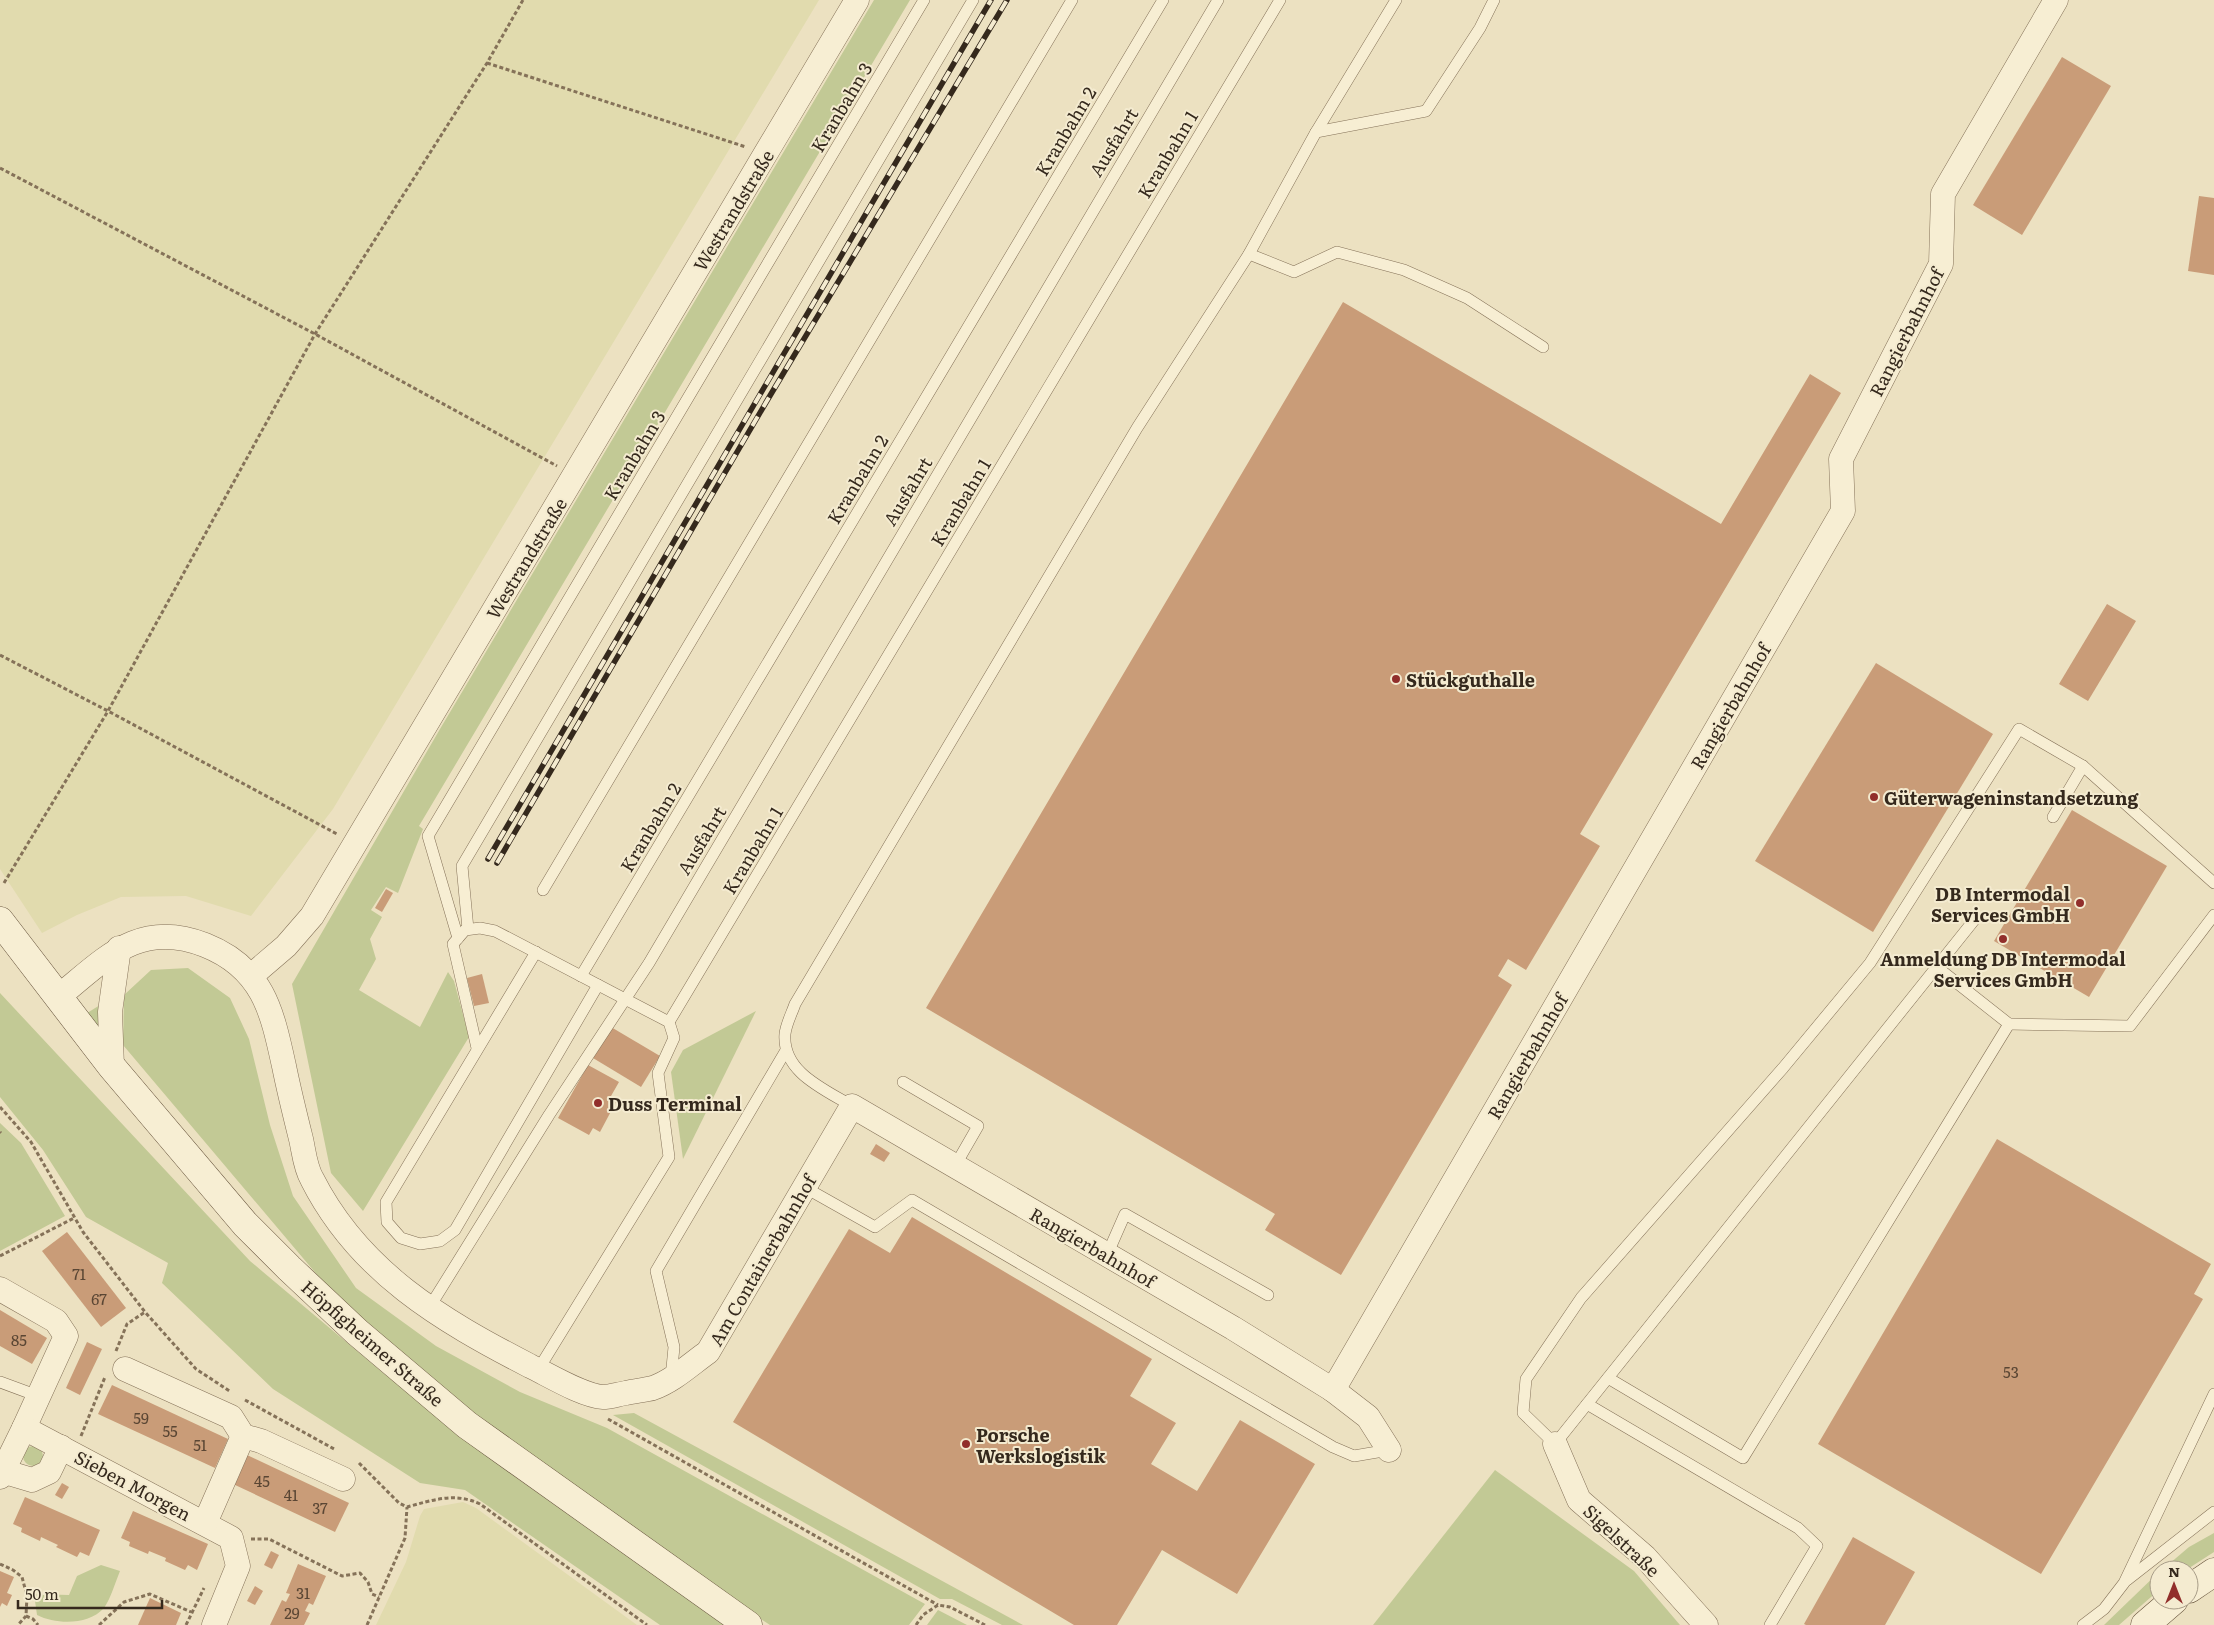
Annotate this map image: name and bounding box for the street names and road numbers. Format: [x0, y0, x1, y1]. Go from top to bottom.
street label: Kranbahn 3 [804, 57, 878, 157]
street label: Kranbahn 2 [1028, 81, 1102, 181]
street label: Ausfahrt [1082, 102, 1145, 182]
street label: Kranbahn 1 [1130, 105, 1204, 203]
street label: Westrandstraße [686, 144, 780, 276]
street label: Rangierbahnhof [1862, 261, 1951, 401]
street label: Kranbahn 3 [597, 405, 671, 505]
street label: Kranbahn 2 [820, 429, 894, 529]
street label: Ausfahrt [876, 451, 939, 531]
street label: Kranbahn 1 [923, 453, 997, 551]
street label: Westrandstraße [479, 492, 573, 624]
street label: Rangierbahnhof [1683, 636, 1778, 774]
street label: Kranbahn 2 [613, 777, 687, 877]
street label: Ausfahrt [670, 800, 733, 880]
street label: Kranbahn 1 [715, 801, 789, 899]
street label: Rangierbahnhof [1480, 986, 1575, 1124]
street label: Am Containerbahnhof [702, 1168, 823, 1351]
street label: Rangierbahnhof [1025, 1200, 1163, 1295]
street label: Höpfigheimer Straße [296, 1273, 450, 1413]
street label: Sieben Morgen [70, 1443, 196, 1527]
street label: Sigelstraße [1578, 1497, 1666, 1583]

